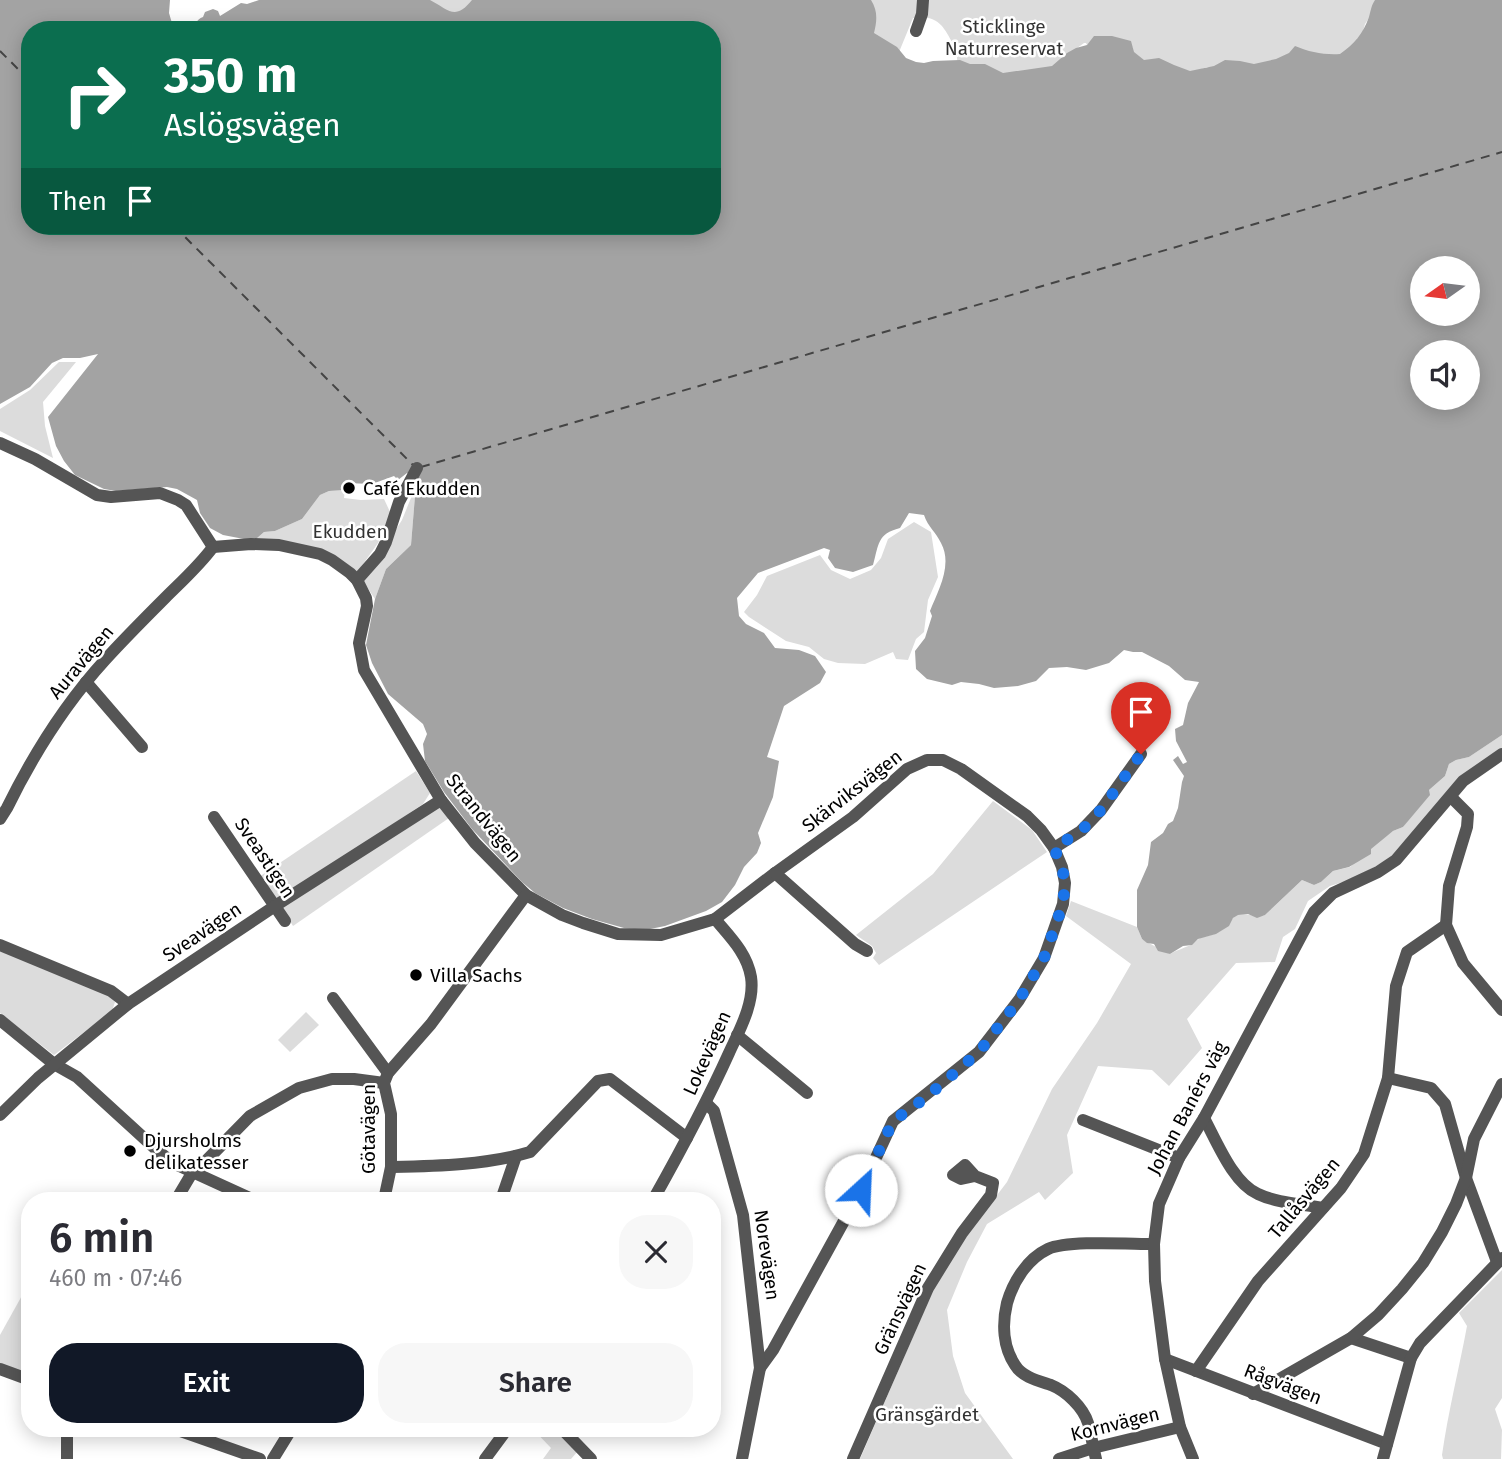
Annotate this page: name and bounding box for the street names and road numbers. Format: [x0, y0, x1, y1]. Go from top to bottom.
street label: Auravägen [44, 621, 118, 703]
street label: Skärviksvägen [797, 745, 907, 837]
street label: Strandvägen [441, 769, 527, 867]
street label: Sveastigen [230, 813, 300, 903]
street label: Sveavägen [158, 897, 246, 967]
street label: Lokevägen [678, 1007, 736, 1099]
street label: Johan Banérs väg [1142, 1037, 1232, 1179]
street label: Götavägen [357, 1084, 380, 1174]
street label: Tallåsvägen [1263, 1153, 1345, 1243]
street label: Norevägen [749, 1208, 785, 1302]
street label: Gränsvägen [869, 1259, 931, 1359]
street label: Rågvägen [1241, 1359, 1325, 1409]
street label: Kornvägen [1068, 1402, 1162, 1446]

